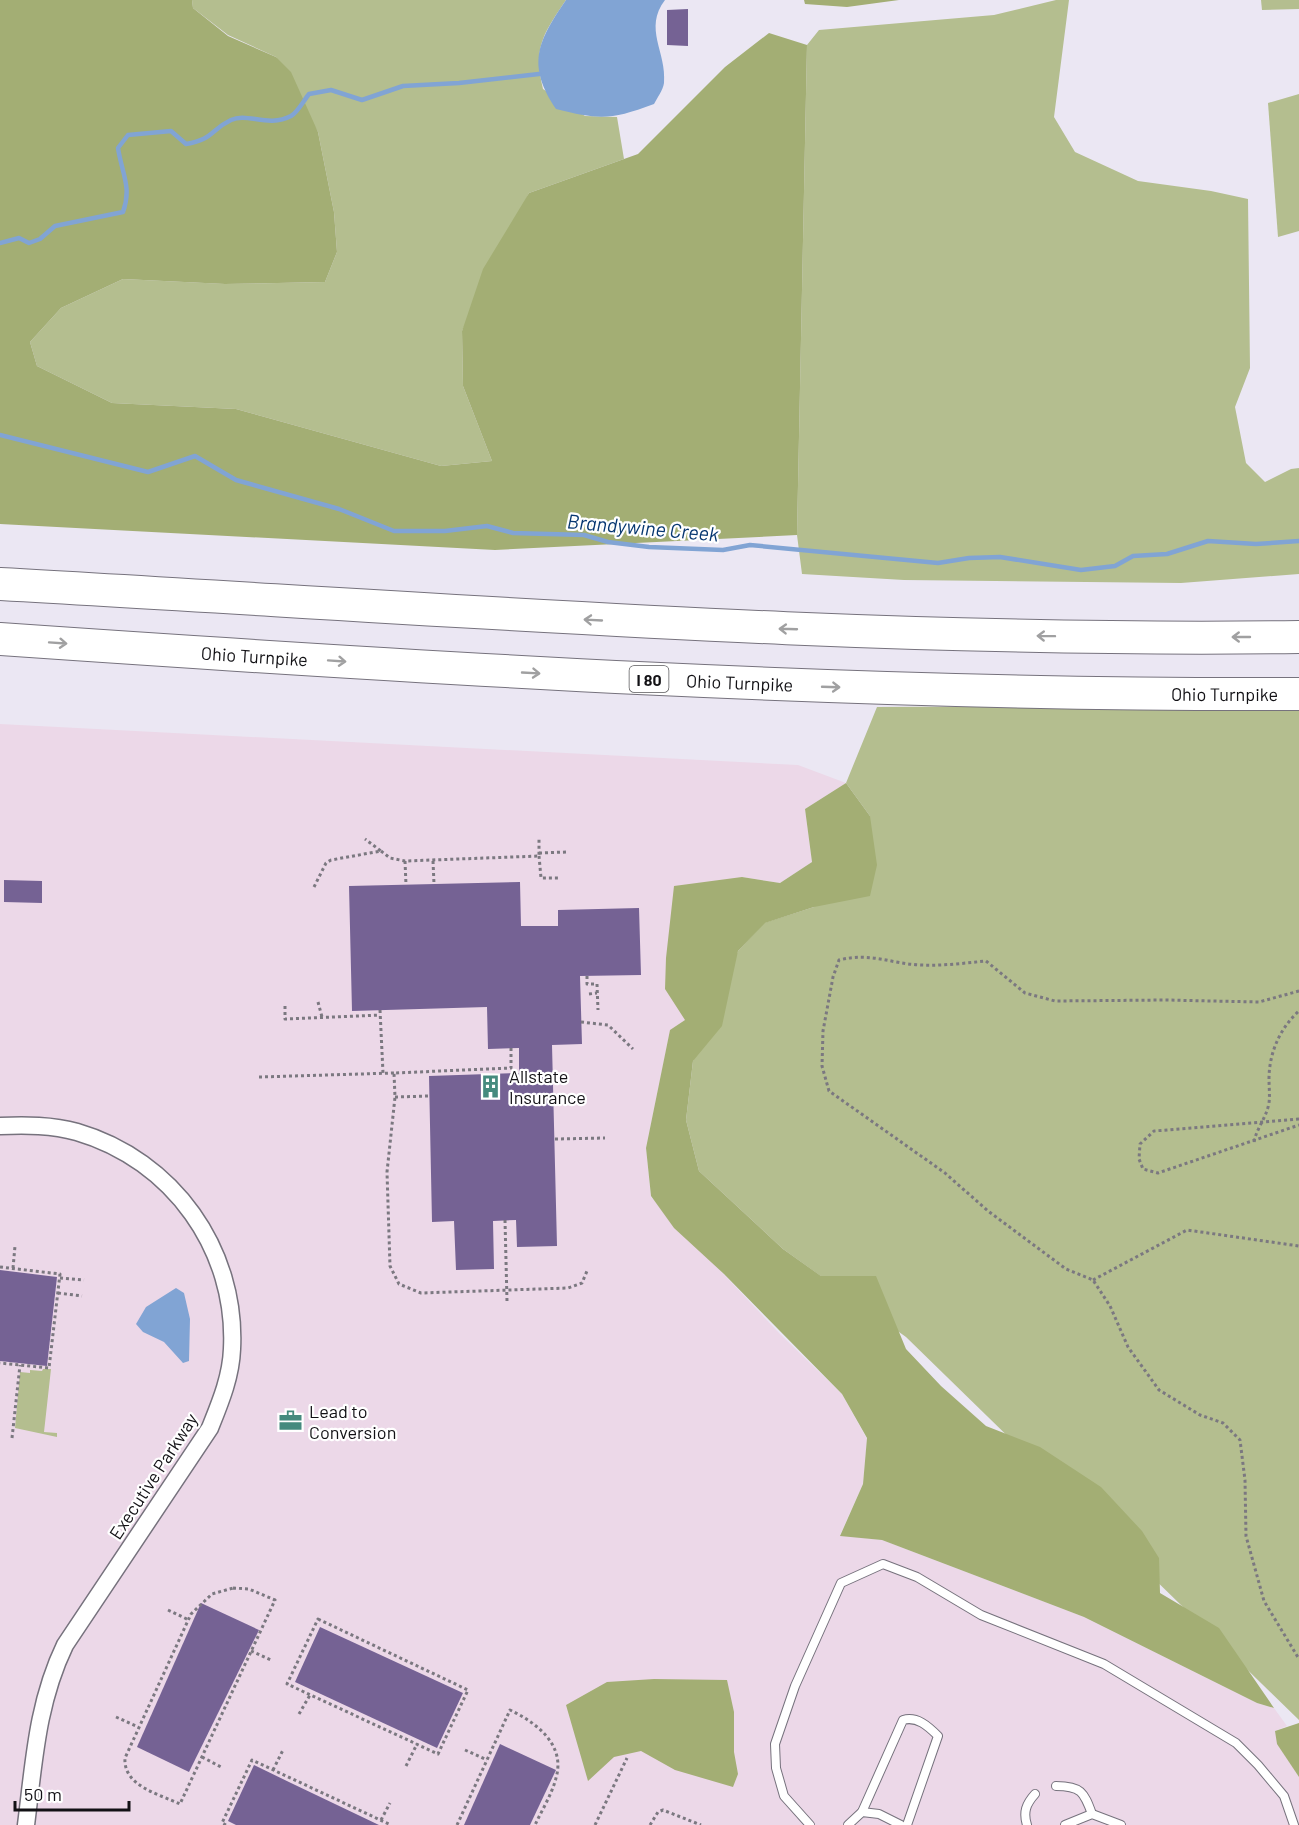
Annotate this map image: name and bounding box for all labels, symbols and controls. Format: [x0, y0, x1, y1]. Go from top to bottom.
water label: Brandywine Creek [566, 508, 720, 546]
one-way arrow [583, 614, 603, 625]
one-way arrow [778, 623, 798, 635]
one-way arrow [1036, 630, 1056, 642]
one-way arrow [1231, 631, 1251, 643]
one-way arrow [48, 638, 68, 649]
street label: Ohio Turnpike [200, 642, 309, 670]
one-way arrow [326, 656, 346, 667]
road number: I 80 [630, 666, 668, 692]
one-way arrow [521, 668, 541, 679]
street label: Ohio Turnpike [686, 669, 794, 696]
one-way arrow [821, 681, 841, 693]
street label: Ohio Turnpike [1171, 683, 1278, 705]
place label: Allstate Insurance [509, 1065, 586, 1108]
building icon: Allstate Insurance [478, 1073, 504, 1099]
place label: Lead to Conversion [309, 1400, 396, 1443]
office icon: Lead to Conversion [278, 1408, 304, 1434]
street label: Executive Parkway [104, 1409, 202, 1543]
scale bar [15, 1774, 129, 1812]
text: 50 m [24, 1783, 62, 1805]

